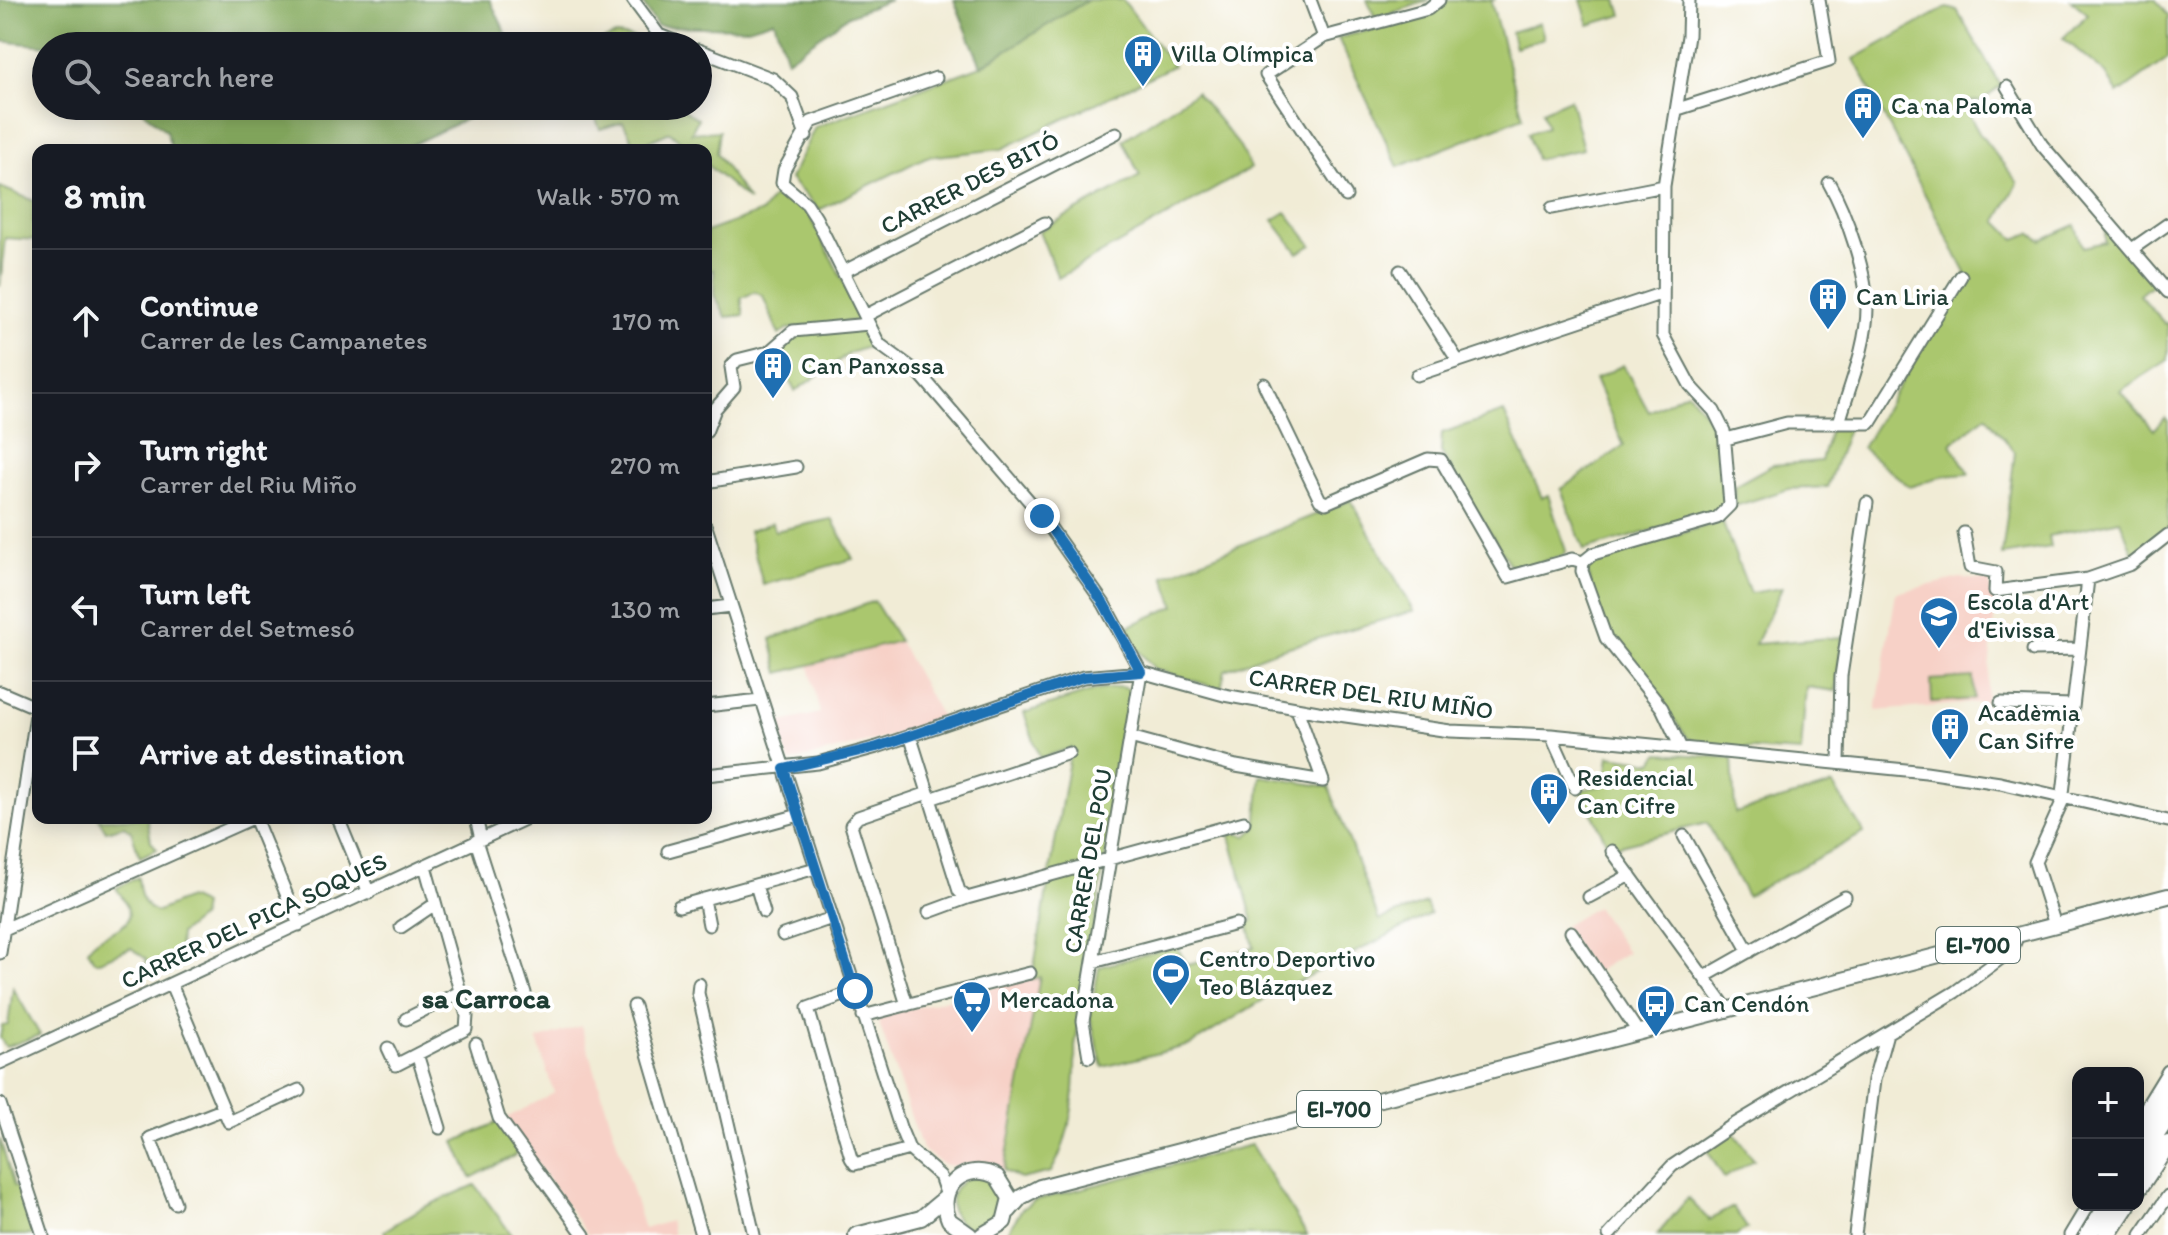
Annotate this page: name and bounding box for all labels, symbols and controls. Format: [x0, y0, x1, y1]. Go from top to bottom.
search box [32, 32, 712, 120]
building icon: Villa Olímpica [1122, 33, 1164, 88]
place label: Villa Olímpica [1171, 39, 1314, 68]
icon: search [60, 54, 104, 98]
text: Search here [124, 58, 274, 95]
building icon: Ca na Paloma [1842, 85, 1884, 140]
place label: Ca na Paloma [1891, 91, 2033, 120]
street label: CARRER DES BITÓ [876, 125, 1064, 240]
text: 8 min [64, 176, 146, 217]
text: Walk · 570 m [536, 180, 680, 212]
building icon: Can Liria [1807, 276, 1849, 331]
place label: Can Liria [1856, 282, 1949, 311]
text: Continue [140, 287, 259, 324]
icon: ahead [64, 299, 108, 343]
text: 170 m [611, 305, 680, 337]
text: Carrer de les Campanetes [140, 324, 427, 356]
building icon: Can Panxossa [752, 345, 794, 400]
place label: Can Panxossa [801, 351, 945, 380]
text: Turn right [140, 431, 268, 468]
icon: right [64, 443, 108, 487]
text: 270 m [610, 449, 680, 481]
text: Carrer del Riu Miño [140, 468, 357, 500]
route end [1024, 498, 1060, 534]
text: Turn left [140, 575, 251, 612]
icon: left [64, 587, 108, 631]
place label: Escola d'Art d'Eivissa [1967, 587, 2089, 644]
text: 130 m [610, 593, 680, 625]
school or university icon: Escola d'Art d'Eivissa [1918, 595, 1960, 650]
text: Carrer del Setmesó [140, 612, 355, 644]
street label: CARRER DEL RIU MIÑO [1247, 662, 1495, 725]
place label: Acadèmia Can Sifre [1978, 698, 2081, 755]
building icon: Acadèmia Can Sifre [1929, 706, 1971, 761]
icon: arrive [64, 731, 108, 775]
text: Arrive at destination [140, 735, 404, 772]
place label: Residencial Can Cifre [1577, 763, 1694, 820]
street label: CARRER DEL POU [1057, 766, 1118, 955]
building icon: Residencial Can Cifre [1528, 771, 1570, 826]
street label: CARRER DEL PICA SOQUES [116, 846, 391, 995]
road number: EI-700 [1936, 927, 2020, 963]
place label: Centro Deportivo Teo Blázquez [1199, 944, 1376, 1001]
sports icon: Centro Deportivo Teo Blázquez [1150, 952, 1192, 1007]
route start [837, 973, 873, 1009]
supermarket icon: Mercadona [951, 979, 993, 1034]
district label: sa Carroca [422, 981, 551, 1015]
bus stop icon: Can Cendón [1635, 983, 1677, 1038]
place label: Mercadona [1000, 985, 1114, 1014]
place label: Can Cendón [1684, 989, 1810, 1018]
map controls [2072, 1067, 2144, 1211]
button: + [2072, 1067, 2144, 1139]
road number: EI-700 [1297, 1091, 1381, 1127]
button: − [2072, 1139, 2144, 1211]

